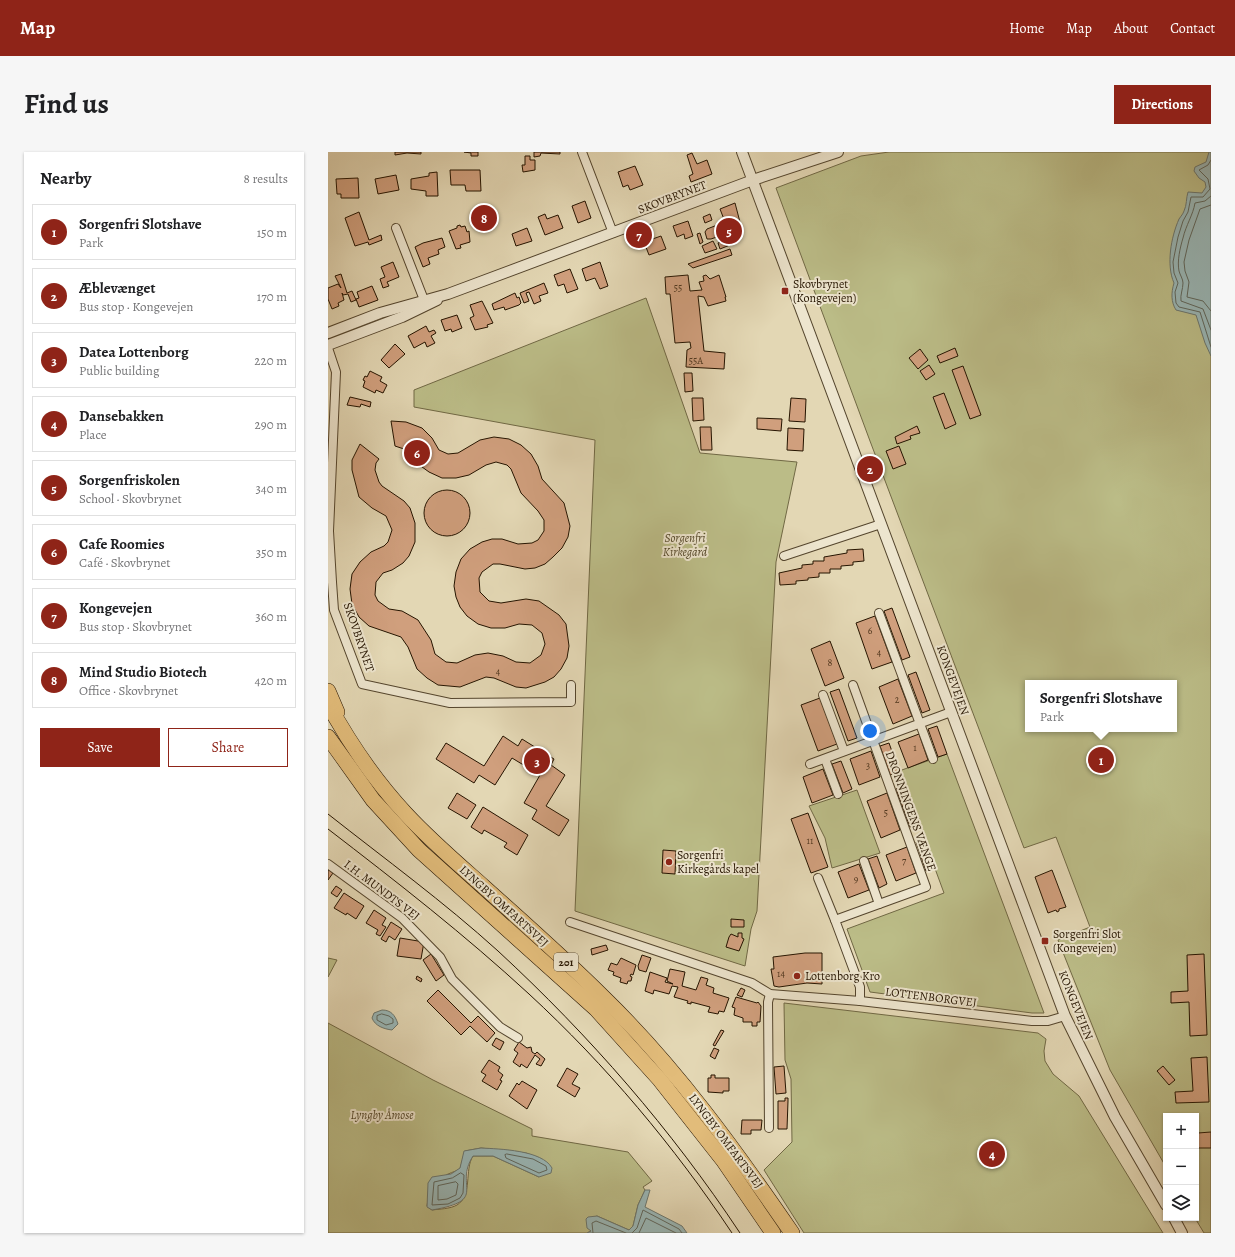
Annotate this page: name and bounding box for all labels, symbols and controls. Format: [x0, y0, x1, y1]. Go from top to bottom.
text: Map [20, 15, 55, 41]
text: Home [1009, 19, 1044, 38]
text: Map [1066, 19, 1092, 38]
text: About [1114, 19, 1148, 38]
text: Contact [1170, 19, 1215, 38]
text: Find us [24, 85, 109, 123]
button: Directions [1114, 85, 1211, 124]
text: Nearby [40, 167, 91, 190]
text: 8 results [244, 170, 288, 187]
street label: SKOVBRYNET [635, 176, 709, 217]
pin: 8 [471, 203, 497, 233]
text: Sorgenfri Slotshave [79, 214, 202, 234]
pin: 5 [716, 216, 742, 246]
pin: 7 [626, 220, 652, 250]
text: 1 [52, 224, 56, 241]
text: 150 m [257, 224, 287, 241]
text: Park [79, 234, 103, 251]
place label: Skovbrynet (Kongevejen) [793, 276, 856, 306]
text: Æblevænget [79, 278, 155, 298]
house number: 55 [674, 281, 682, 294]
marker: Skovbrynet (Kongevejen) [780, 286, 790, 296]
text: 2 [51, 288, 57, 305]
text: 170 m [257, 288, 287, 305]
text: Bus stop · Kongevejen [79, 298, 193, 315]
text: Datea Lottenborg [79, 342, 189, 362]
text: 3 [51, 352, 57, 369]
text: 220 m [254, 352, 287, 369]
house number: 55A [689, 354, 703, 367]
text: Public building [79, 362, 159, 379]
text: Dansebakken [79, 406, 164, 426]
text: 4 [51, 416, 57, 433]
text: 290 m [255, 416, 287, 433]
text: Place [79, 426, 107, 443]
pin: 6 [404, 438, 430, 468]
pin: 2 [857, 454, 883, 484]
text: Sorgenfriskolen [79, 470, 180, 490]
text: 5 [51, 480, 57, 497]
text: 340 m [255, 480, 287, 497]
text: School · Skovbrynet [79, 490, 182, 507]
park label: Sorgenfri Kirkegård [663, 530, 708, 560]
text: Cafe Roomies [79, 534, 165, 554]
text: 6 [51, 544, 57, 561]
text: 350 m [256, 544, 287, 561]
text: Café · Skovbrynet [79, 554, 171, 571]
text: Kongevejen [79, 598, 152, 618]
street label: SKOVBRYNET [340, 600, 378, 674]
text: 7 [51, 608, 57, 625]
text: 360 m [255, 608, 287, 625]
text: Bus stop · Skovbrynet [79, 618, 192, 635]
house number: 6 [868, 624, 873, 637]
street label: KONGEVEJEN [933, 643, 973, 718]
house number: 4 [877, 646, 882, 659]
house number: 8 [828, 656, 833, 669]
text: Mind Studio Biotech [79, 662, 207, 682]
house number: 4 [496, 665, 501, 678]
text: 8 [51, 672, 57, 689]
text: 420 m [255, 672, 287, 689]
popup [1025, 680, 1177, 732]
text: Office · Skovbrynet [79, 682, 178, 699]
text: Sorgenfri Slotshave [1040, 688, 1162, 708]
house number: 2 [895, 693, 900, 706]
text: Park [1040, 708, 1064, 725]
your location [860, 721, 880, 741]
button: Save [40, 728, 160, 767]
button: Share [168, 728, 288, 767]
house number: 1 [913, 741, 917, 754]
pin: 1 [1088, 745, 1114, 775]
pin: 3 [524, 746, 550, 776]
street label: DRONNINGENS VÆNGE [882, 749, 940, 873]
house number: 3 [866, 759, 870, 772]
house number: 5 [884, 806, 888, 819]
house number: 11 [807, 834, 814, 847]
place label: Sorgenfri Kirkegårds kapel [677, 847, 759, 877]
house number: 7 [902, 854, 907, 867]
street label: I.H. MUNDTS VEJ [341, 856, 423, 924]
marker: Sorgenfri Kirkegårds kapel [664, 857, 674, 867]
street label: LYNGBY OMFARTSVEJ [456, 862, 552, 950]
house number: 9 [854, 872, 859, 885]
place label: Sorgenfri Slot (Kongevejen) [1053, 926, 1121, 956]
marker: Sorgenfri Slot (Kongevejen) [1040, 936, 1050, 946]
road number: 201 [554, 953, 578, 971]
house number: 14 [777, 967, 785, 980]
place label: Lottenborg Kro [805, 968, 880, 984]
street label: KONGEVEJEN [1055, 968, 1097, 1042]
marker: Lottenborg Kro [792, 971, 802, 981]
street label: LOTTENBORGVEJ [884, 983, 978, 1011]
street label: LYNGBY OMFARTSVEJ [685, 1090, 767, 1192]
park label: Lyngby Åmose [350, 1107, 414, 1123]
map controls [1163, 1113, 1199, 1221]
button: + [1163, 1113, 1199, 1149]
pin: 4 [979, 1139, 1005, 1169]
button: − [1163, 1149, 1199, 1185]
button: layers [1163, 1185, 1199, 1221]

